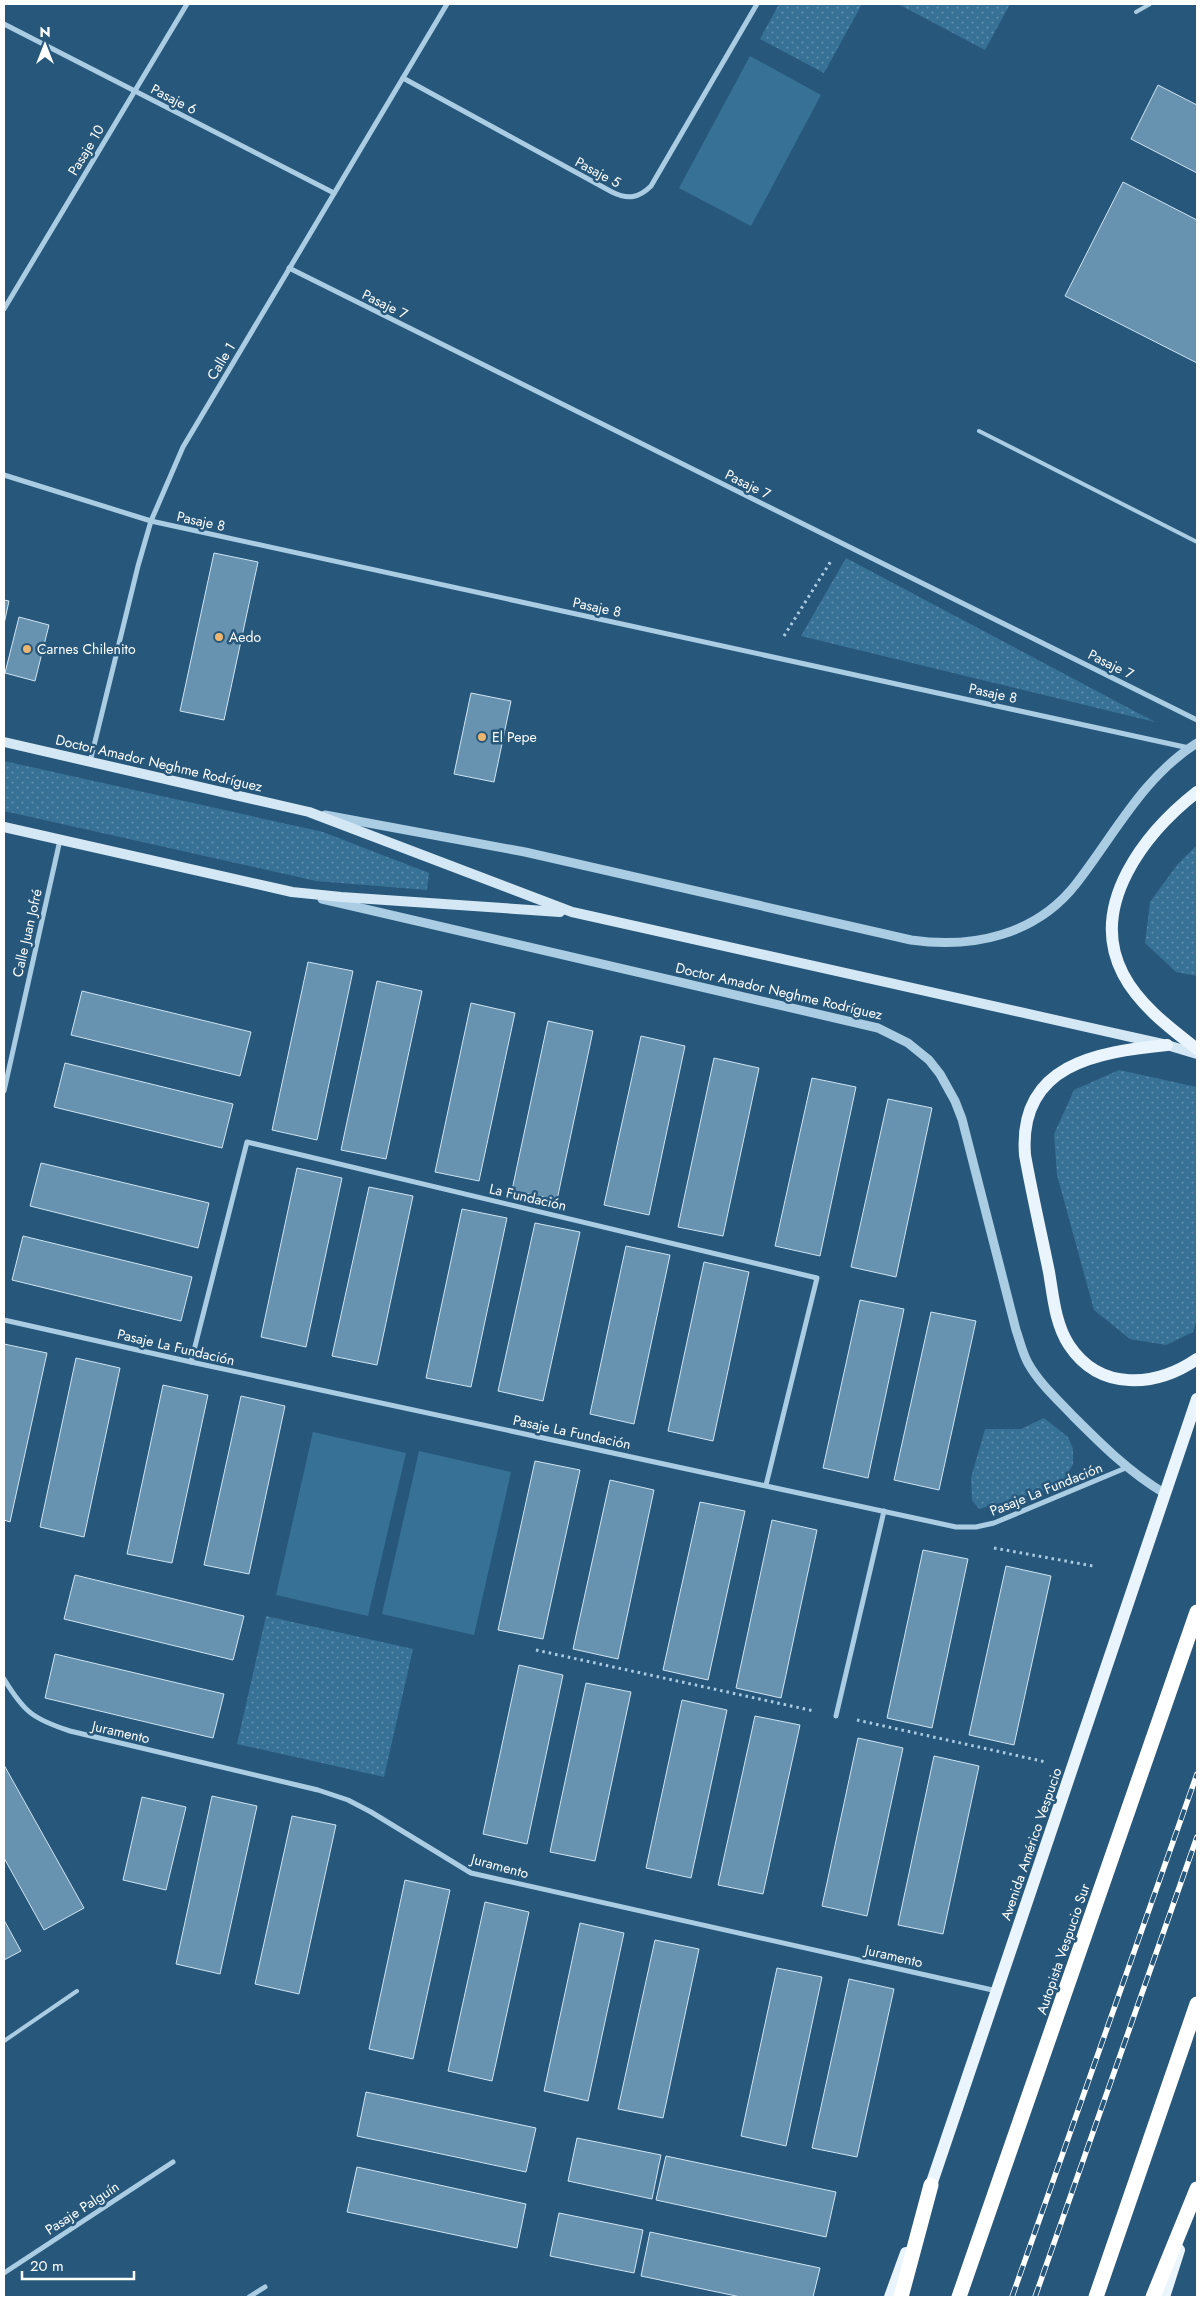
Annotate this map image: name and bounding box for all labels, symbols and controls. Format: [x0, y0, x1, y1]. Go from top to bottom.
north arrow [20, 20, 70, 70]
text: N [39, 22, 51, 42]
street label: Pasaje 6 [147, 79, 201, 119]
street label: Pasaje 10 [63, 121, 109, 179]
street label: Pasaje 5 [572, 152, 624, 192]
street label: Pasaje 7 [359, 284, 412, 324]
street label: Calle 1 [202, 338, 240, 384]
street label: Pasaje 7 [722, 464, 775, 504]
street label: Pasaje 8 [175, 506, 227, 536]
street label: Pasaje 8 [571, 592, 623, 622]
place label: Aedo [229, 627, 261, 647]
marker: Aedo [213, 631, 225, 643]
place label: Carnes Chilenito [37, 639, 136, 659]
marker: Carnes Chilenito [21, 643, 33, 655]
street label: Pasaje 7 [1085, 644, 1138, 684]
street label: Pasaje 8 [967, 678, 1019, 708]
place label: El Pepe [492, 727, 537, 747]
street label: Doctor Amador Neghme Rodríguez [54, 729, 265, 797]
marker: El Pepe [476, 731, 488, 743]
street label: Calle Juan Jofré [7, 887, 47, 979]
street label: Doctor Amador Neghme Rodríguez [674, 957, 885, 1025]
street label: La Fundación [487, 1178, 569, 1216]
street label: Pasaje La Fundación [115, 1324, 237, 1370]
street label: Pasaje La Fundación [511, 1410, 633, 1454]
street label: Pasaje La Fundación [987, 1457, 1105, 1521]
street label: Juramento [88, 1715, 152, 1748]
street label: Avenida Américo Vespucio [995, 1765, 1067, 1923]
street label: Juramento [467, 1848, 531, 1883]
street label: Autopista Vespucio Sur [1031, 1881, 1095, 2017]
street label: Juramento [861, 1939, 925, 1972]
street label: Pasaje Palguín [41, 2177, 123, 2239]
scale bar [22, 2248, 135, 2280]
text: 20 m [30, 2255, 64, 2277]

